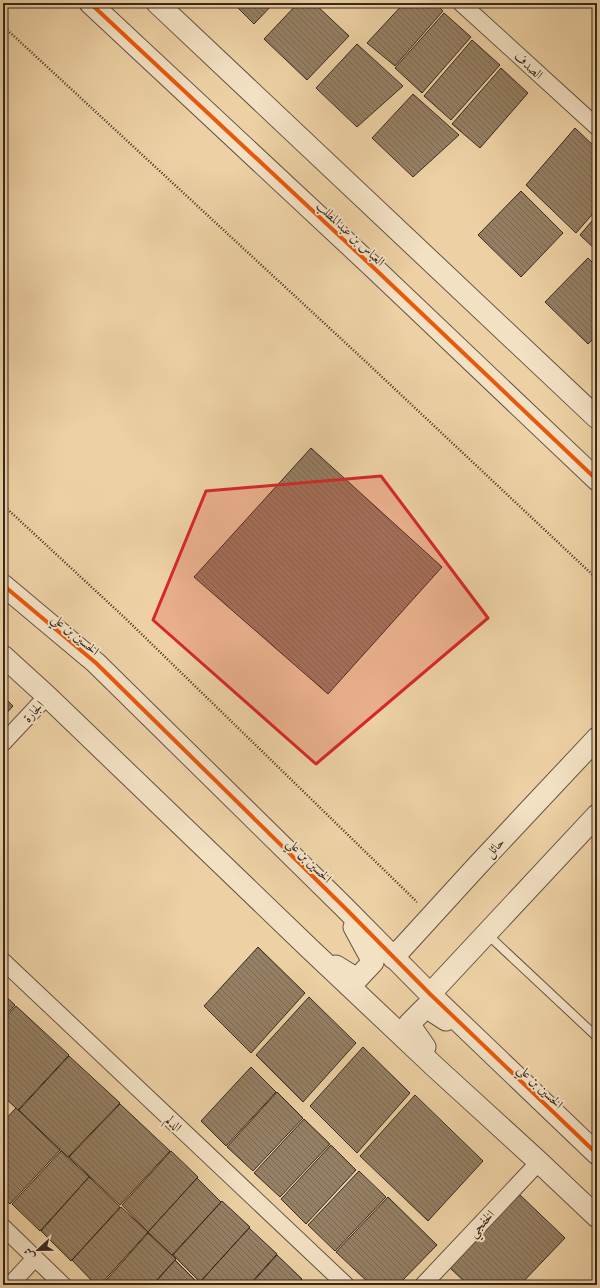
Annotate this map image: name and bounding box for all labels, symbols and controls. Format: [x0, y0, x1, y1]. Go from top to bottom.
street label: الصدف [511, 48, 547, 83]
street label: العباس بن عبدالمطلب [312, 197, 389, 270]
street label: الحسين بن علي [45, 610, 103, 663]
street label: الجارة [19, 697, 48, 726]
street label: الحسين بن علي [280, 834, 336, 890]
street label: حائل [481, 834, 509, 862]
street label: الحسين بن علي [511, 1060, 567, 1116]
street label: الدلم [160, 1111, 186, 1138]
street label: الخفجي [464, 1206, 501, 1243]
north arrow [18, 1230, 58, 1270]
text: ش [20, 1246, 37, 1261]

